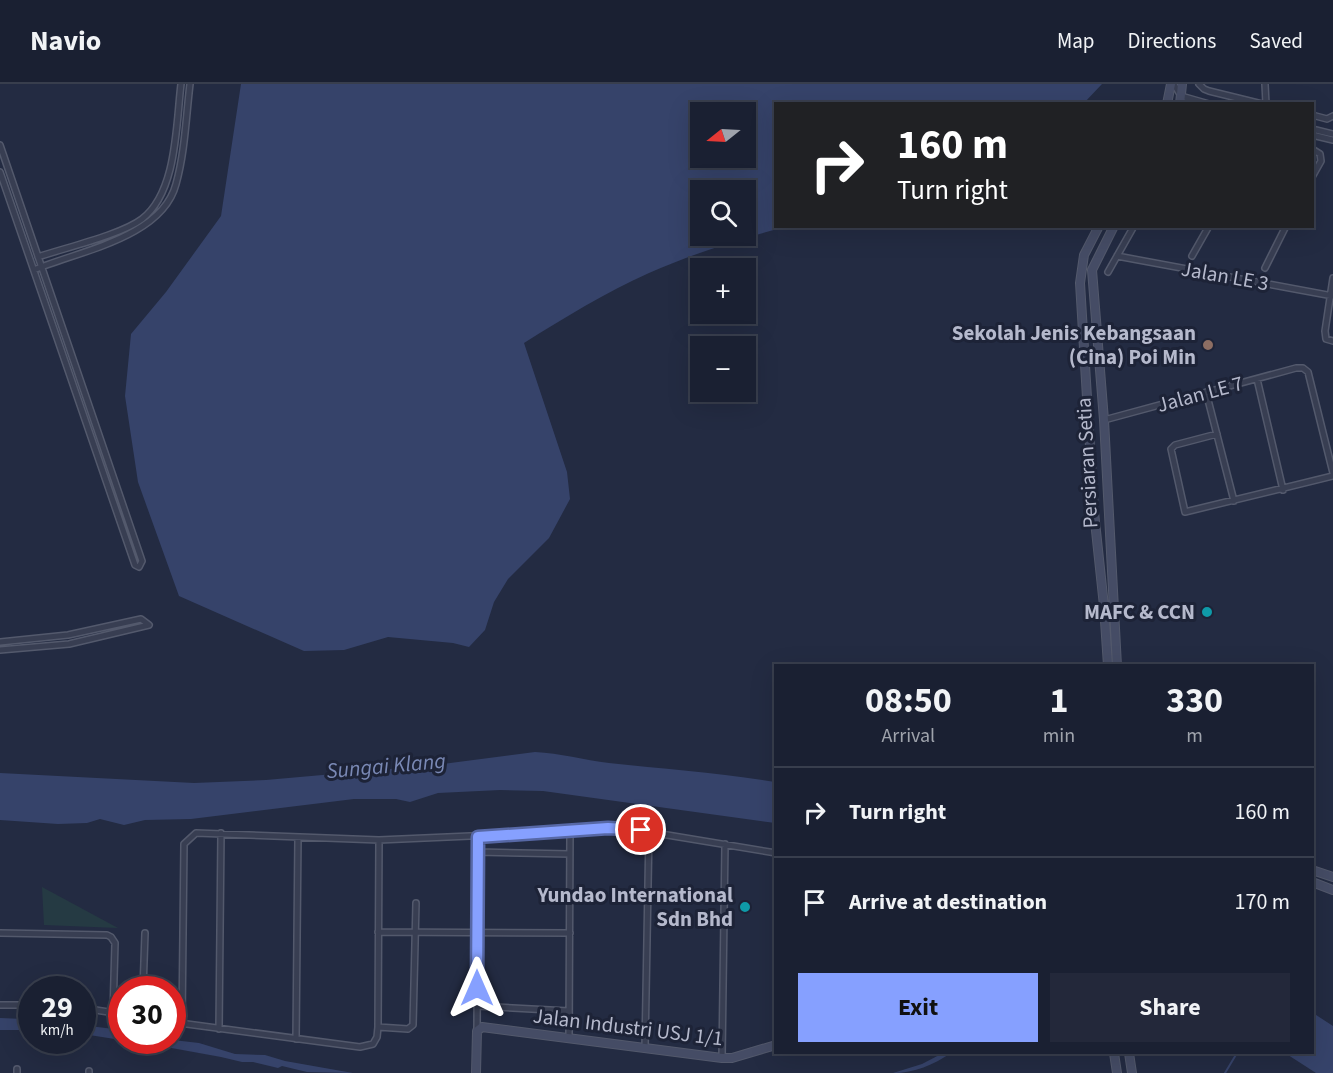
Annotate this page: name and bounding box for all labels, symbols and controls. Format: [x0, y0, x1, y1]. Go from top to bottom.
text: Navio [30, 21, 101, 61]
text: Map [1057, 26, 1095, 56]
text: Directions [1128, 26, 1216, 56]
text: Saved [1249, 26, 1303, 56]
north arrow [690, 102, 756, 168]
map controls [690, 102, 756, 402]
text: 160 m [897, 115, 1008, 175]
icon: right [798, 126, 876, 204]
text: Turn right [897, 171, 1008, 210]
button: search [690, 180, 756, 246]
street label: Jalan LE 3 [1179, 254, 1271, 298]
button: + [690, 258, 756, 324]
place label: Sekolah Jenis Kebangsaan (Cina) Poi Min [952, 318, 1196, 372]
button: − [690, 336, 756, 402]
marker: Sekolah Jenis Kebangsaan (Cina) Poi Min [1201, 338, 1215, 352]
street label: Jalan LE 7 [1154, 368, 1246, 420]
street label: Persiaran Setia [1069, 397, 1105, 529]
place label: MAFC & CCN [1084, 597, 1195, 627]
marker: MAFC & CCN [1200, 605, 1214, 619]
text: 08:50 [865, 675, 952, 726]
text: 1 [1049, 675, 1068, 726]
text: 330 [1166, 675, 1223, 726]
text: Arrival [881, 722, 935, 750]
text: min [1043, 722, 1075, 750]
text: m [1186, 722, 1203, 750]
water label: Sungai Klang [325, 745, 447, 787]
icon: right [798, 796, 831, 829]
text: Turn right [849, 796, 946, 828]
text: 160 m [1235, 796, 1290, 828]
pin [615, 804, 666, 855]
icon: arrive [624, 813, 657, 846]
place label: Yundao International Sdn Bhd [536, 880, 733, 934]
icon: arrive [798, 886, 831, 919]
text: Arrive at destination [849, 886, 1047, 918]
text: 170 m [1235, 886, 1290, 918]
marker: Yundao International Sdn Bhd [738, 900, 752, 914]
position arrow [445, 956, 509, 1020]
button: Exit [798, 973, 1038, 1042]
button: Share [1050, 973, 1290, 1042]
speed limit sign: 30 [108, 976, 186, 1054]
text: 29 [41, 986, 73, 1029]
street label: Jalan Industri USJ 1/1 [531, 1000, 725, 1054]
text: km/h [40, 1020, 74, 1041]

